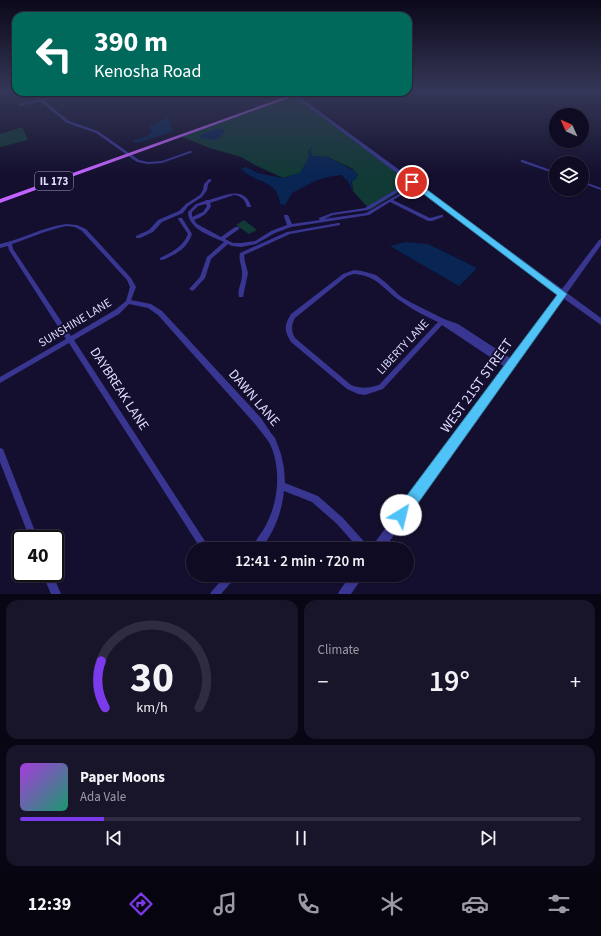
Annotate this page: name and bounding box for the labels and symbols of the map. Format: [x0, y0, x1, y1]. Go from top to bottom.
north arrow [549, 108, 589, 148]
pin [395, 165, 429, 199]
road number: IL 173 [35, 172, 73, 190]
street label: SUNSHINE LANE [35, 295, 115, 351]
street label: LIBERTY LANE [373, 316, 433, 378]
street label: WEST 21ST STREET [436, 334, 518, 437]
street label: DAYBREAK LANE [85, 344, 153, 434]
street label: DAWN LANE [224, 365, 284, 431]
position arrow [380, 494, 422, 536]
speed limit sign: 40 [12, 530, 64, 582]

